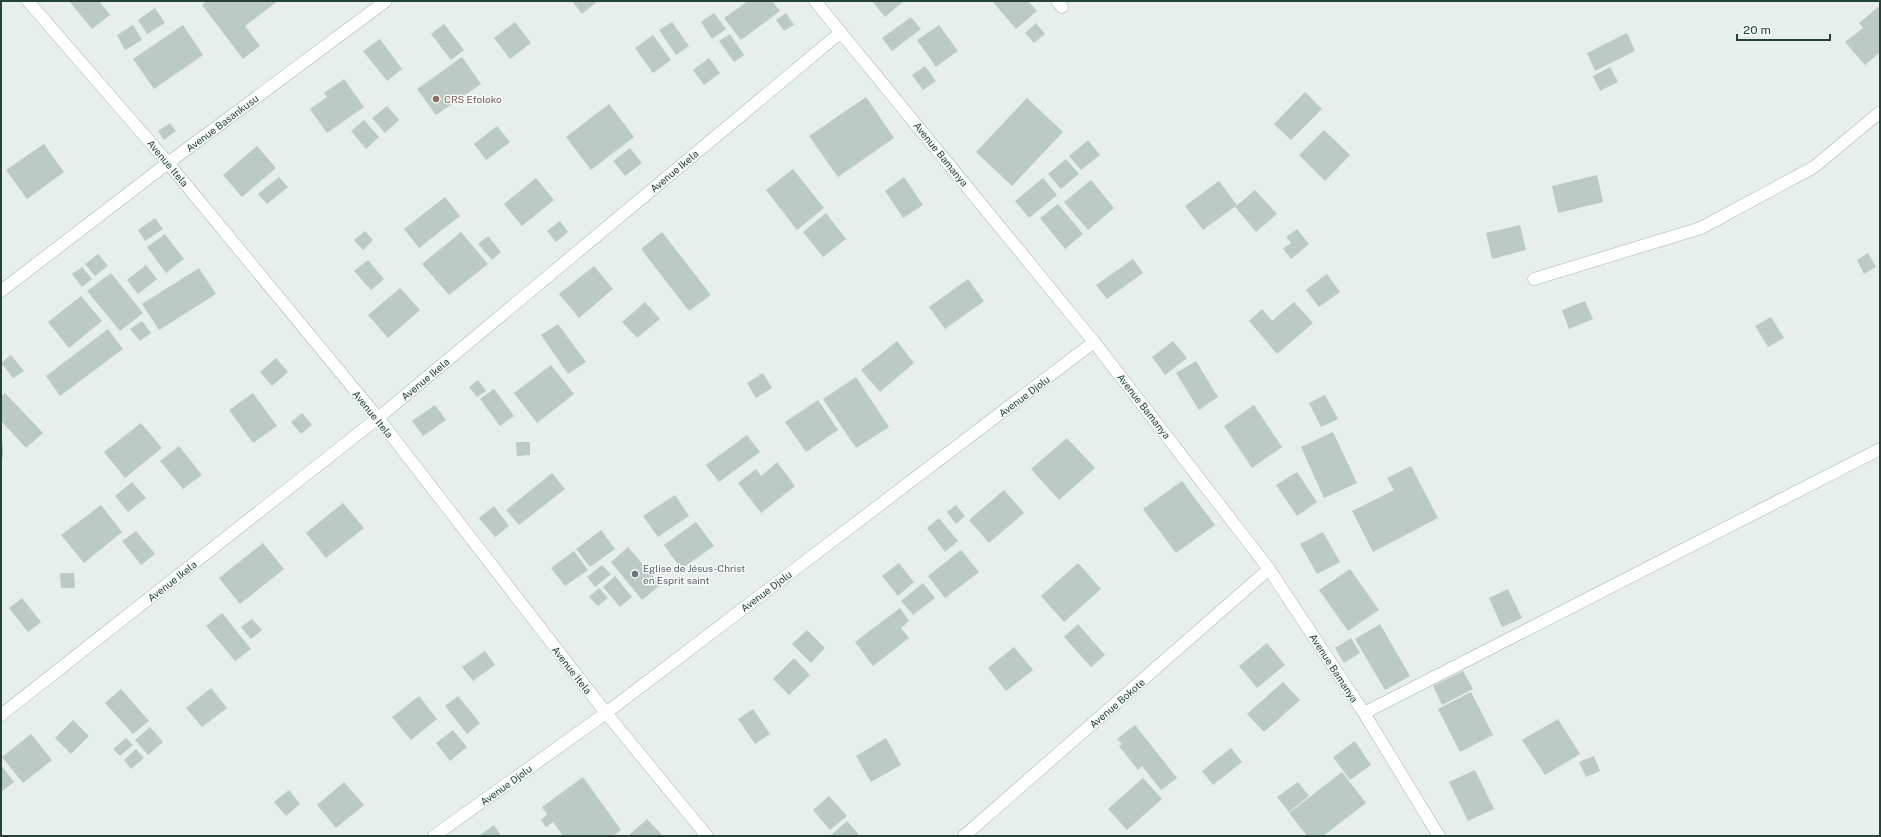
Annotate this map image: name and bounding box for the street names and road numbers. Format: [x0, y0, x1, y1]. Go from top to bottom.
street label: Avenue Basankusu [183, 92, 261, 154]
street label: Avenue Bamanya [911, 119, 971, 189]
street label: Avenue Itela [145, 137, 191, 189]
street label: Avenue Ikela [648, 147, 700, 195]
street label: Avenue Ikela [399, 355, 451, 403]
street label: Avenue Bamanya [1115, 371, 1173, 441]
street label: Avenue Djolu [996, 373, 1052, 419]
street label: Avenue Itela [350, 388, 396, 440]
street label: Avenue Ikela [145, 558, 199, 604]
street label: Avenue Djolu [738, 568, 794, 614]
street label: Avenue Bamanya [1307, 631, 1361, 705]
street label: Avenue Itela [550, 644, 594, 696]
street label: Avenue Bokote [1087, 676, 1147, 730]
street label: Avenue Djolu [478, 762, 534, 808]

